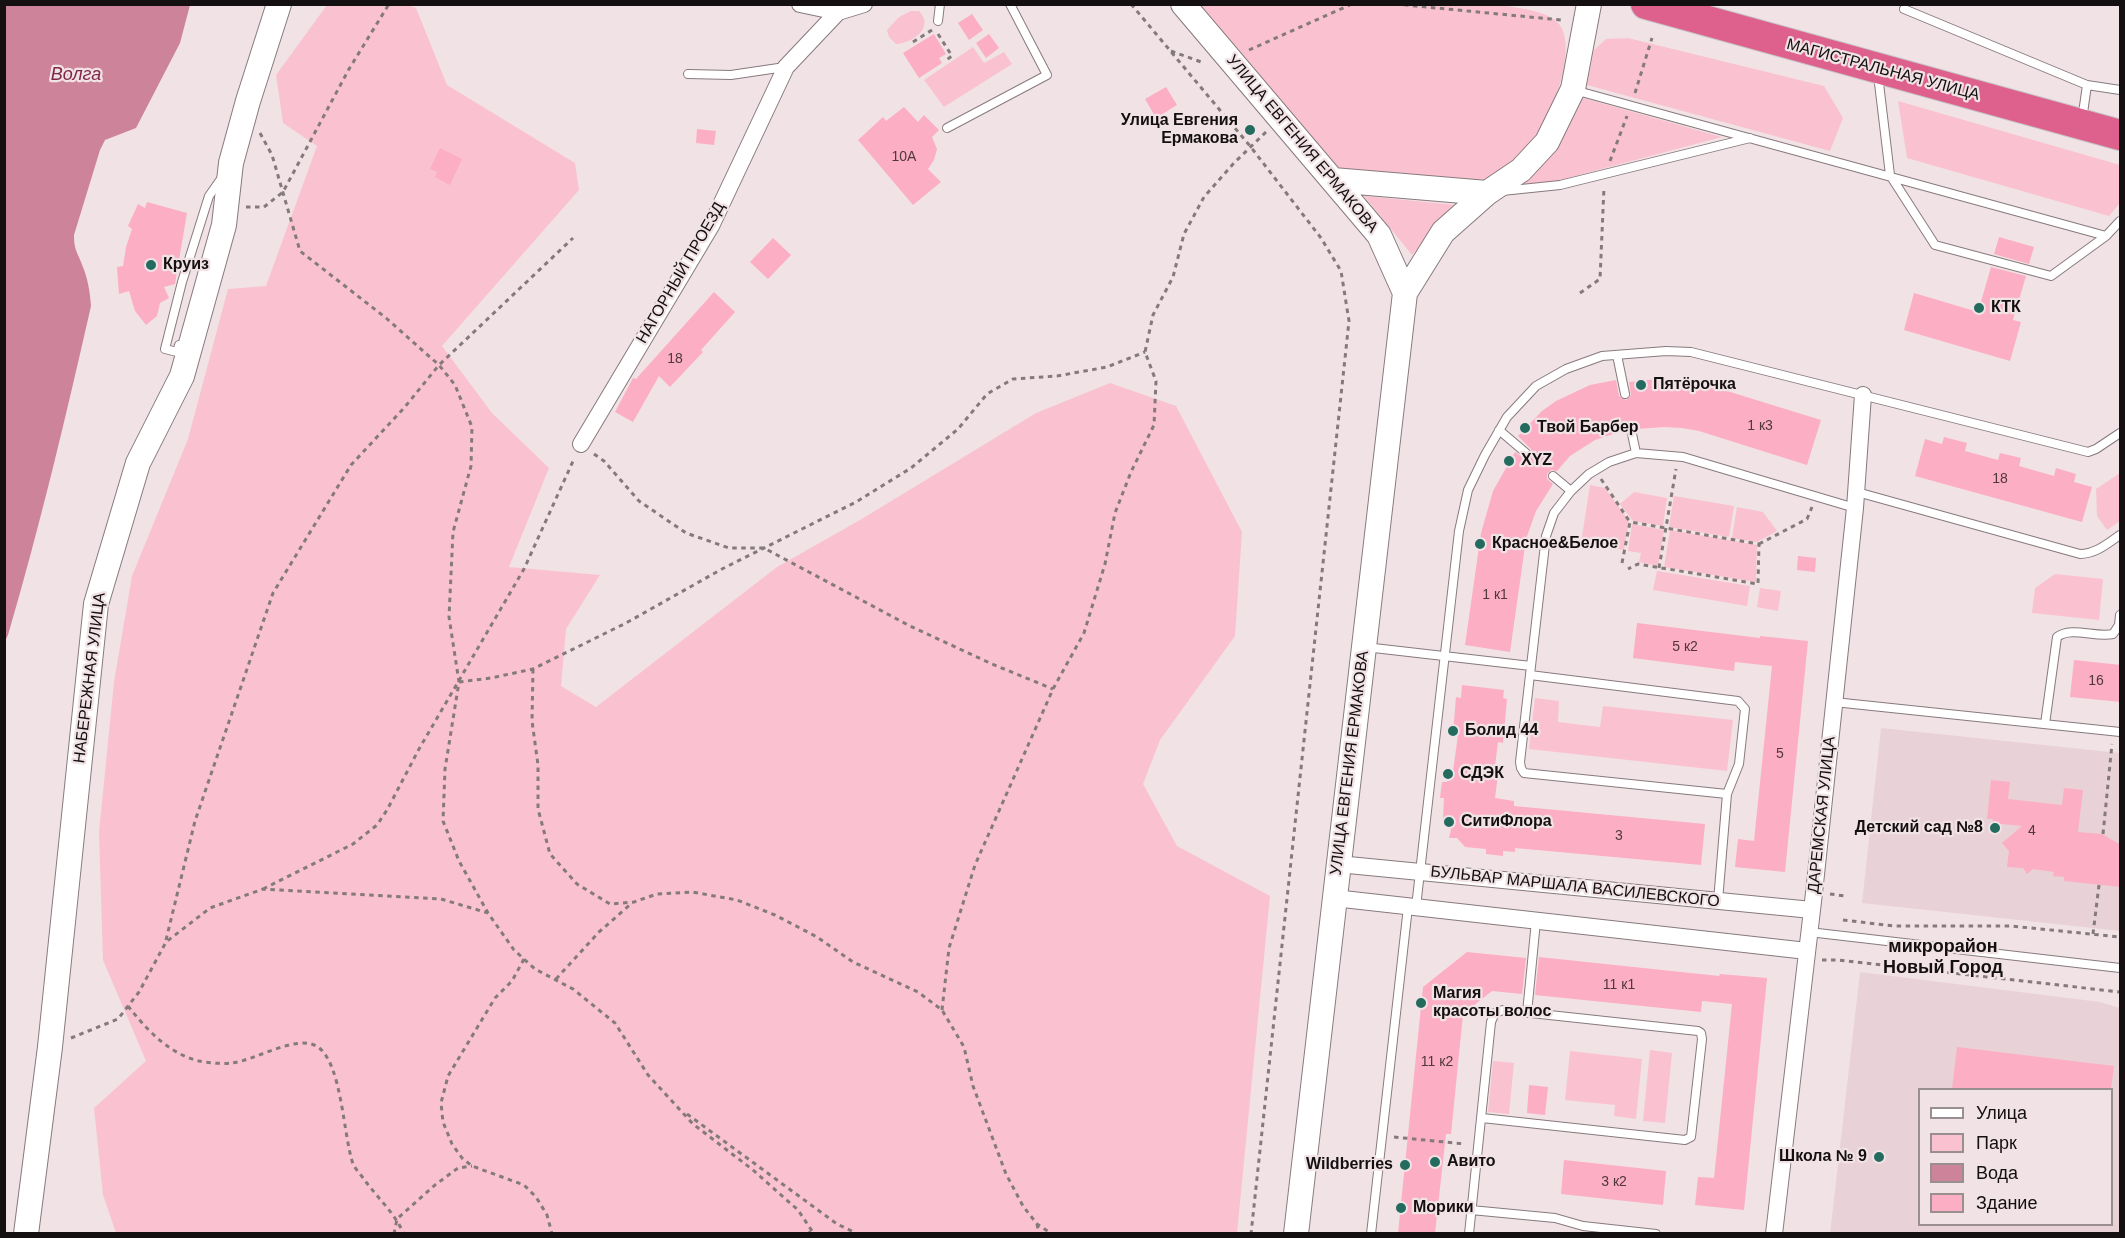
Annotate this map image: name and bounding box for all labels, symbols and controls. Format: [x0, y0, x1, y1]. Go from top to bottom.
street label: МАГИСТРАЛЬНАЯ УЛИЦА [1784, 35, 1982, 105]
street label: УЛИЦА ЕВГЕНИЯ ЕРМАКОВА [1222, 51, 1382, 237]
water label: Волга [51, 64, 101, 86]
place label: Улица Евгения Ермакова [1121, 111, 1238, 149]
marker: Улица Евгения Ермакова [1243, 123, 1257, 137]
house number: 10А [892, 149, 916, 165]
street label: НАГОРНЫЙ ПРОЕЗД [633, 199, 729, 347]
place label: Круиз [163, 255, 209, 275]
marker: Круиз [144, 258, 158, 272]
place label: КТК [1991, 298, 2021, 318]
marker: КТК [1972, 301, 1986, 315]
house number: 18 [667, 351, 683, 367]
place label: Пятёрочка [1653, 375, 1736, 395]
marker: Пятёрочка [1634, 378, 1648, 392]
place label: Твой Барбер [1537, 418, 1639, 438]
house number: 1 к3 [1747, 418, 1773, 434]
marker: Твой Барбер [1518, 421, 1532, 435]
place label: XYZ [1521, 451, 1552, 471]
marker: XYZ [1502, 454, 1516, 468]
house number: 18 [1992, 471, 2008, 487]
place label: Красное&Белое [1492, 534, 1618, 554]
marker: Красное&Белое [1473, 537, 1487, 551]
house number: 1 к1 [1482, 587, 1508, 603]
street label: НАБЕРЕЖНАЯ УЛИЦА [70, 592, 110, 764]
house number: 5 к2 [1672, 639, 1698, 655]
street label: УЛИЦА ЕВГЕНИЯ ЕРМАКОВА [1327, 650, 1373, 876]
house number: 16 [2088, 673, 2104, 689]
place label: Болид 44 [1465, 721, 1538, 741]
marker: Болид 44 [1446, 724, 1460, 738]
street label: ДАРЕМСКАЯ УЛИЦА [1804, 735, 1840, 895]
house number: 5 [1776, 746, 1784, 762]
place label: СДЭК [1460, 764, 1504, 784]
marker: СДЭК [1441, 767, 1455, 781]
place label: СитиФлора [1461, 812, 1552, 832]
marker: СитиФлора [1442, 815, 1456, 829]
place label: Детский сад №8 [1855, 818, 1983, 838]
marker: Детский сад №8 [1988, 821, 2002, 835]
house number: 4 [2028, 823, 2036, 839]
house number: 3 [1615, 828, 1623, 844]
street label: БУЛЬВАР МАРШАЛА ВАСИЛЕВСКОГО [1429, 862, 1721, 912]
district label: микрорайон Новый Город [1883, 936, 2003, 978]
house number: 11 к1 [1603, 977, 1635, 993]
place label: Магия красоты волос [1433, 984, 1551, 1022]
marker: Магия красоты волос [1414, 996, 1428, 1010]
house number: 11 к2 [1421, 1054, 1453, 1070]
legend [1918, 1088, 2113, 1226]
text: Улица [1976, 1103, 2027, 1123]
text: Парк [1976, 1133, 2017, 1153]
place label: Школа № 9 [1779, 1147, 1867, 1167]
marker: Школа № 9 [1872, 1150, 1886, 1164]
place label: Авито [1447, 1152, 1496, 1172]
place label: Wildberries [1306, 1155, 1393, 1175]
marker: Авито [1428, 1155, 1442, 1169]
marker: Wildberries [1398, 1158, 1412, 1172]
text: Вода [1976, 1163, 2018, 1183]
house number: 3 к2 [1601, 1174, 1627, 1190]
text: Здание [1976, 1193, 2037, 1213]
place label: Морики [1413, 1198, 1474, 1218]
marker: Морики [1394, 1201, 1408, 1215]

